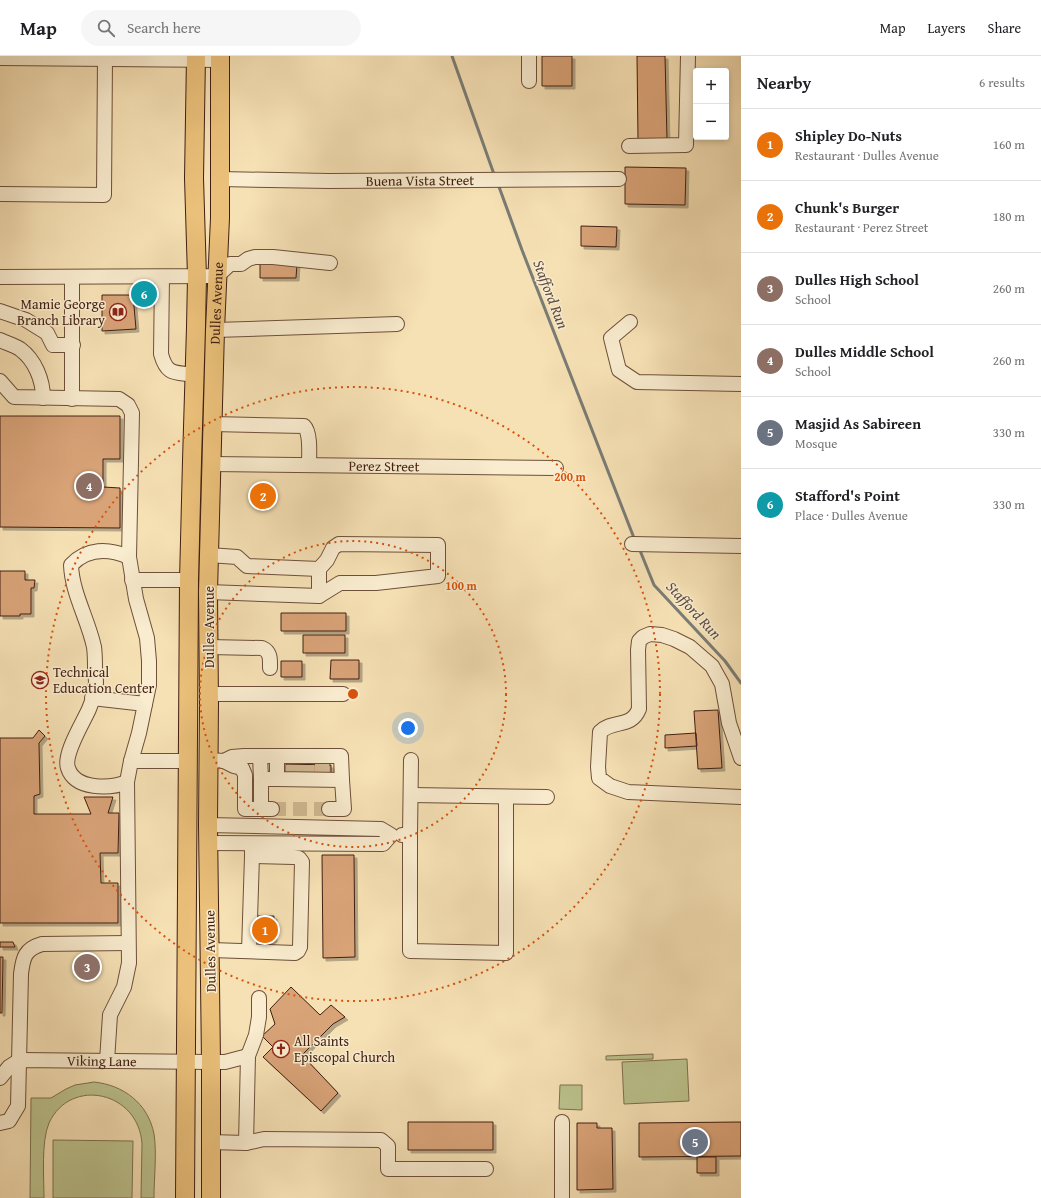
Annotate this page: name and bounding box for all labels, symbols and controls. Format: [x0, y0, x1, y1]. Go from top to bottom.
search box [81, 10, 361, 46]
text: Map [20, 14, 57, 42]
icon: search [95, 17, 117, 39]
text: Search here [127, 17, 201, 38]
text: Map [880, 18, 906, 38]
text: Layers [928, 18, 966, 38]
text: Share [988, 18, 1021, 38]
map controls [693, 68, 729, 140]
button: + [693, 68, 729, 104]
text: Nearby [757, 70, 811, 95]
text: 6 results [979, 73, 1025, 92]
button: − [693, 104, 729, 140]
text: Shipley Do-Nuts [795, 125, 902, 146]
text: 1 [767, 135, 773, 154]
text: 160 m [993, 135, 1025, 154]
text: Restaurant · Dulles Avenue [795, 146, 939, 165]
street label: Buena Vista Street [366, 170, 474, 191]
text: Chunk's Burger [795, 197, 899, 218]
text: 2 [767, 207, 773, 226]
text: 180 m [993, 207, 1025, 226]
text: Restaurant · Perez Street [795, 218, 928, 237]
water label: Stafford Run [528, 256, 574, 332]
street label: Dulles Avenue [205, 261, 228, 345]
text: Dulles High School [795, 269, 919, 290]
pin: 6 [131, 279, 157, 309]
text: 3 [767, 279, 773, 298]
text: 260 m [993, 279, 1025, 298]
text: School [795, 290, 831, 309]
place label: Mamie George Branch Library [17, 294, 105, 330]
library icon: Mamie George Branch Library [108, 302, 128, 322]
text: Dulles Middle School [795, 341, 934, 362]
text: 4 [767, 351, 773, 370]
text: 260 m [993, 351, 1025, 370]
text: School [795, 362, 831, 381]
text: Masjid As Sabireen [795, 413, 921, 434]
text: 5 [767, 423, 773, 442]
text: 330 m [993, 423, 1025, 442]
text: Mosque [795, 434, 837, 453]
street label: Perez Street [348, 456, 420, 476]
text: 200 m [554, 468, 587, 485]
pin: 4 [76, 471, 102, 501]
pin: 2 [250, 481, 276, 511]
text: Stafford's Point [795, 485, 900, 506]
text: 6 [767, 495, 773, 514]
text: 330 m [993, 495, 1025, 514]
text: Place · Dulles Avenue [795, 506, 908, 525]
water label: Stafford Run [662, 576, 727, 644]
text: 100 m [445, 577, 478, 594]
street label: Dulles Avenue [199, 585, 219, 668]
place label: Technical Education Center [53, 662, 154, 698]
school or university icon: Technical Education Center [30, 670, 50, 690]
centre of rings [346, 687, 360, 701]
your location [398, 718, 418, 738]
street label: Dulles Avenue [199, 909, 221, 992]
pin: 1 [252, 915, 278, 945]
pin: 3 [74, 952, 100, 982]
place label: All Saints Episcopal Church [294, 1031, 395, 1067]
church icon: All Saints Episcopal Church [271, 1039, 291, 1059]
street label: Viking Lane [67, 1050, 137, 1071]
pin: 5 [682, 1127, 708, 1157]

